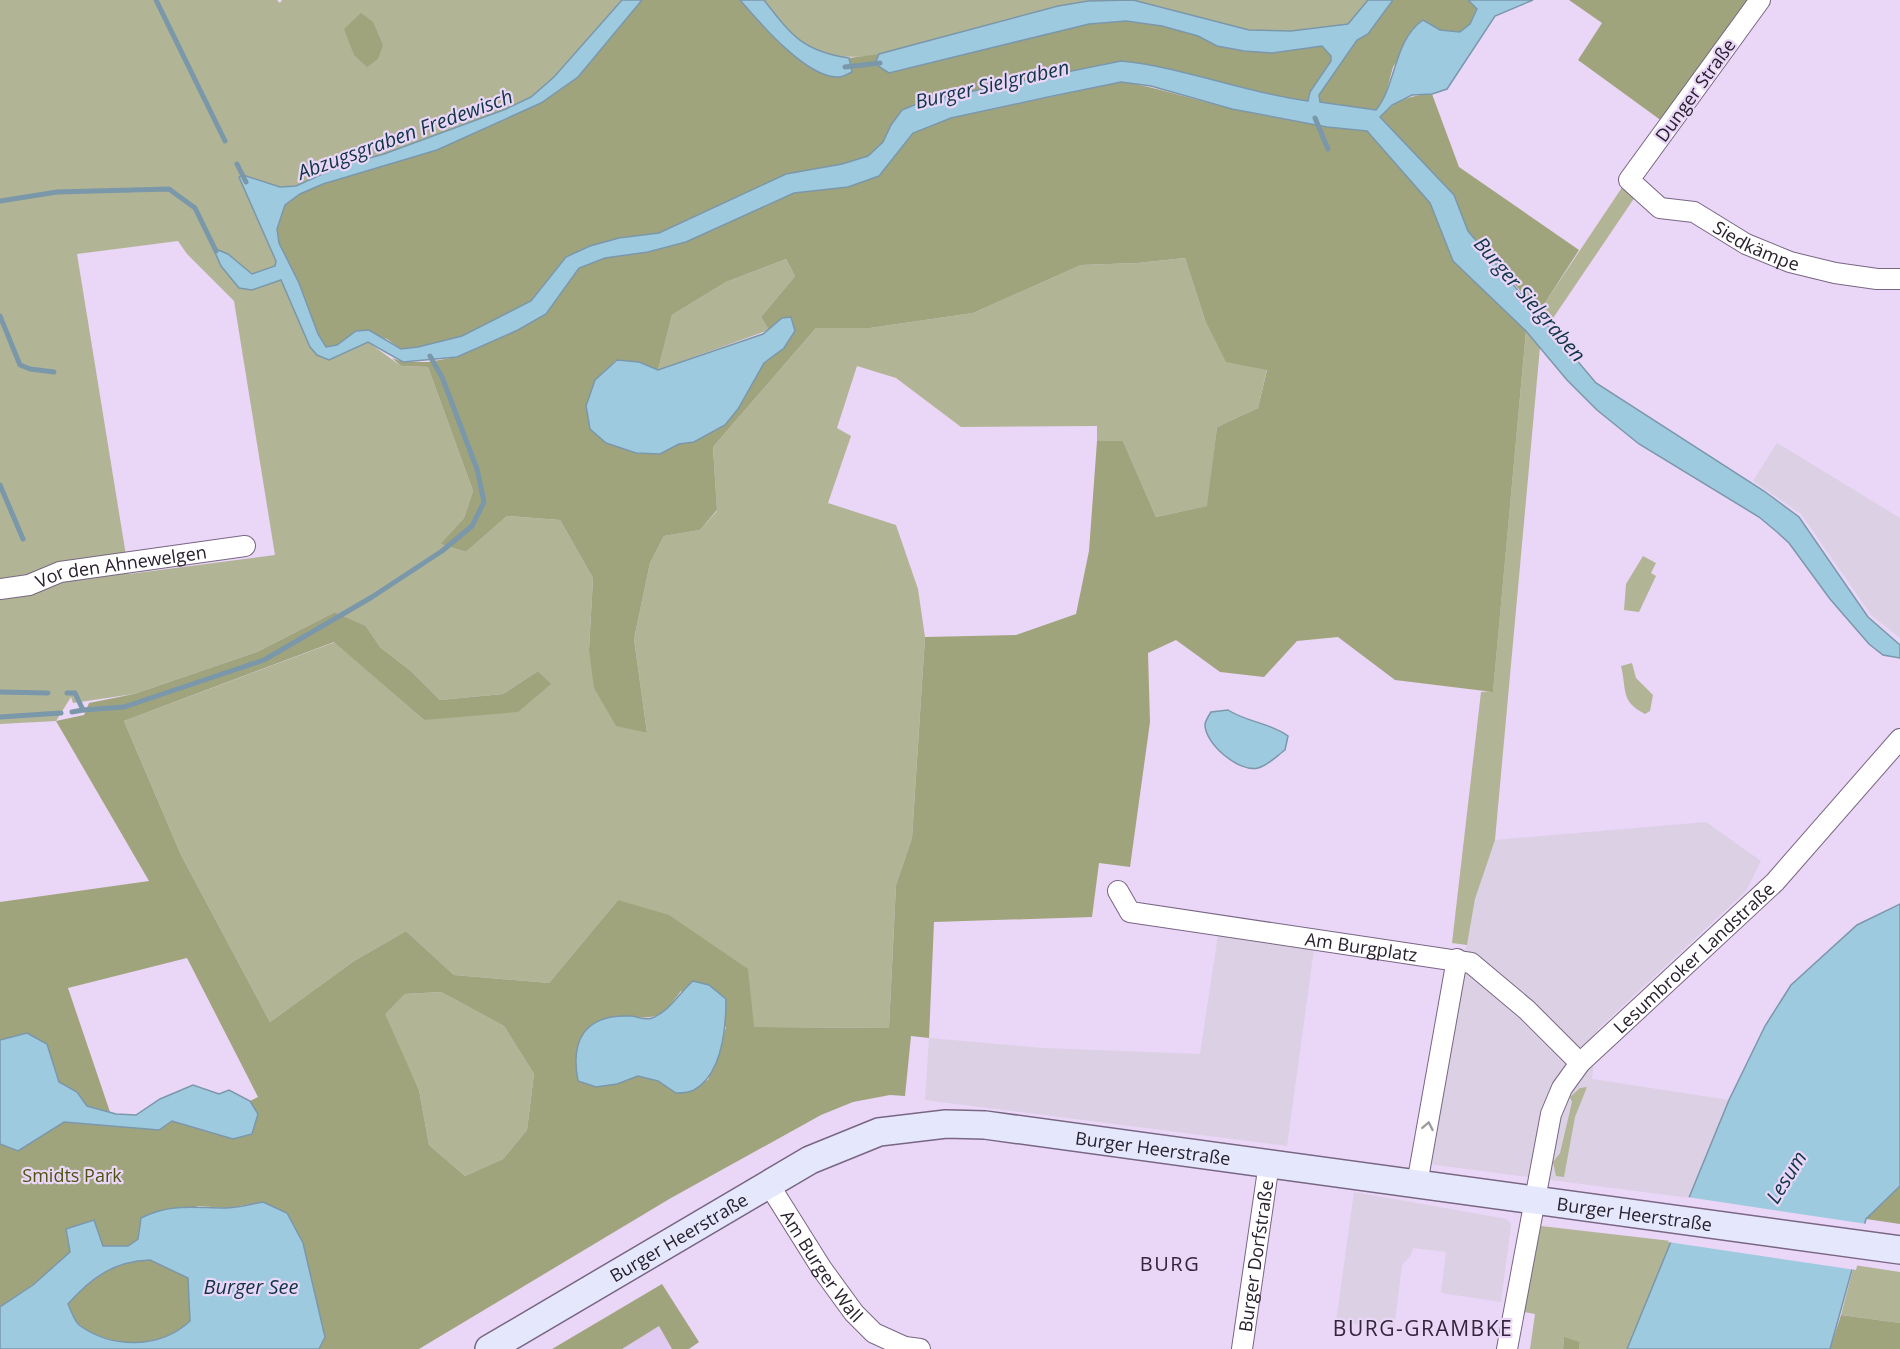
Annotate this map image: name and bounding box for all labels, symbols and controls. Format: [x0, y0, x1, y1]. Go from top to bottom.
street label: Dunger Straße [1649, 34, 1741, 146]
water label: Burger Sielgraben [912, 53, 1072, 115]
water label: Abzugsgraben Fredewisch [292, 82, 517, 186]
street label: Siedkämpe [1709, 215, 1802, 276]
water label: Burger Sielgraben [1468, 231, 1592, 367]
street label: Vor den Ahnewelgen [32, 540, 208, 593]
street label: Lesumbroker Landstraße [1608, 877, 1779, 1038]
street label: Am Burgplatz [1304, 926, 1419, 967]
one-way arrow [1421, 1121, 1434, 1131]
street label: Burger Heerstraße [1074, 1125, 1232, 1170]
water label: Lesum [1759, 1146, 1813, 1208]
park label: Smidts Park [22, 1163, 122, 1187]
street label: Burger Dorfstraße [1233, 1179, 1278, 1333]
street label: Burger Heerstraße [605, 1187, 752, 1287]
street label: Burger Heerstraße [1555, 1191, 1714, 1236]
street label: Am Burger Wall [776, 1205, 868, 1327]
district label: BURG [1140, 1250, 1200, 1277]
water label: Burger See [204, 1273, 298, 1300]
district label: BURG-GRAMBKE [1333, 1314, 1513, 1342]

